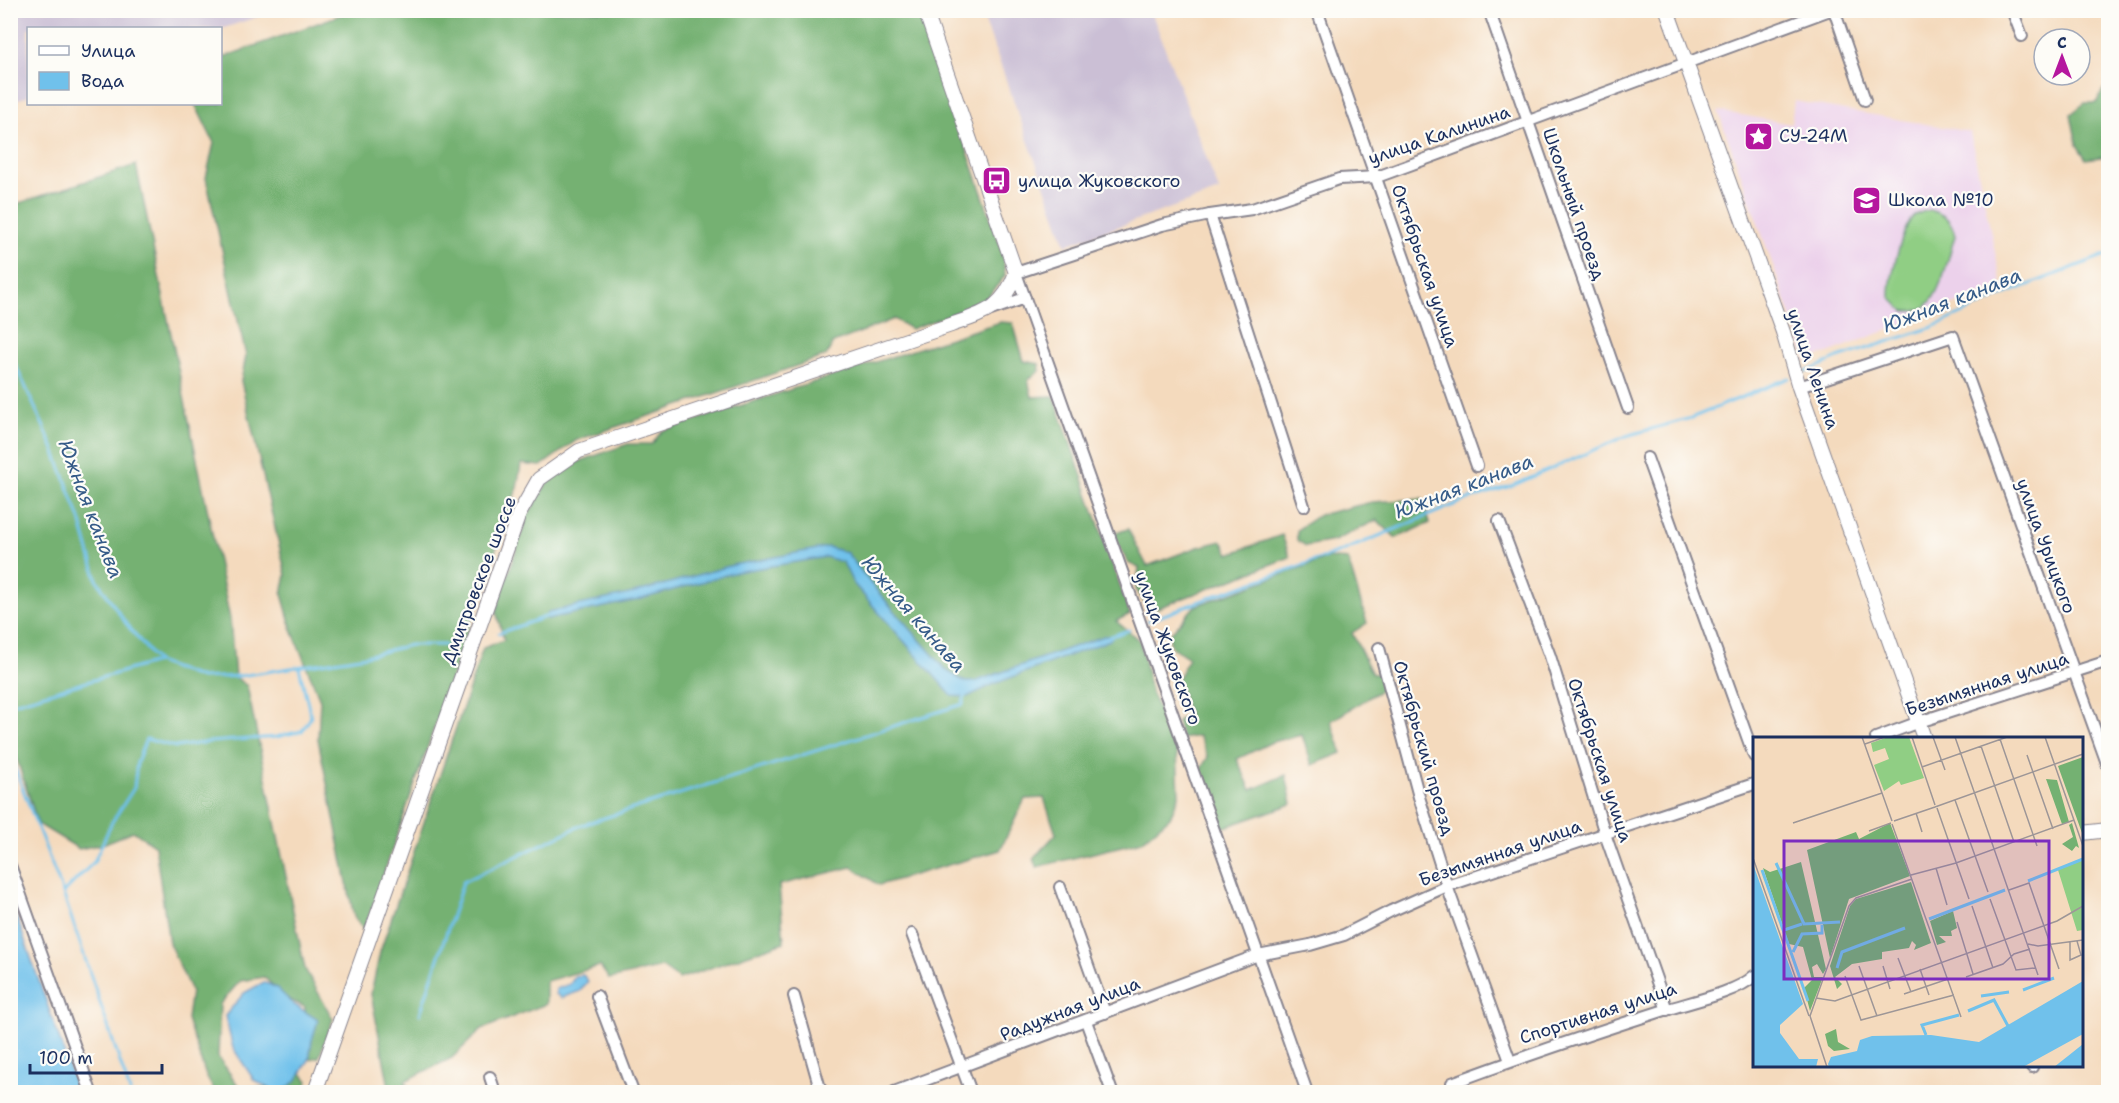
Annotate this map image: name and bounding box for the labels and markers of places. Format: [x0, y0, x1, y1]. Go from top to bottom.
place icon: СУ-24М [1742, 120, 1774, 152]
place label: СУ-24М [1779, 124, 1848, 148]
bus stop icon: улица Жуковского [981, 165, 1013, 197]
place label: улица Жуковского [1018, 169, 1180, 193]
school or university icon: Школа №10 [1851, 184, 1883, 216]
place label: Школа №10 [1888, 188, 1994, 212]

